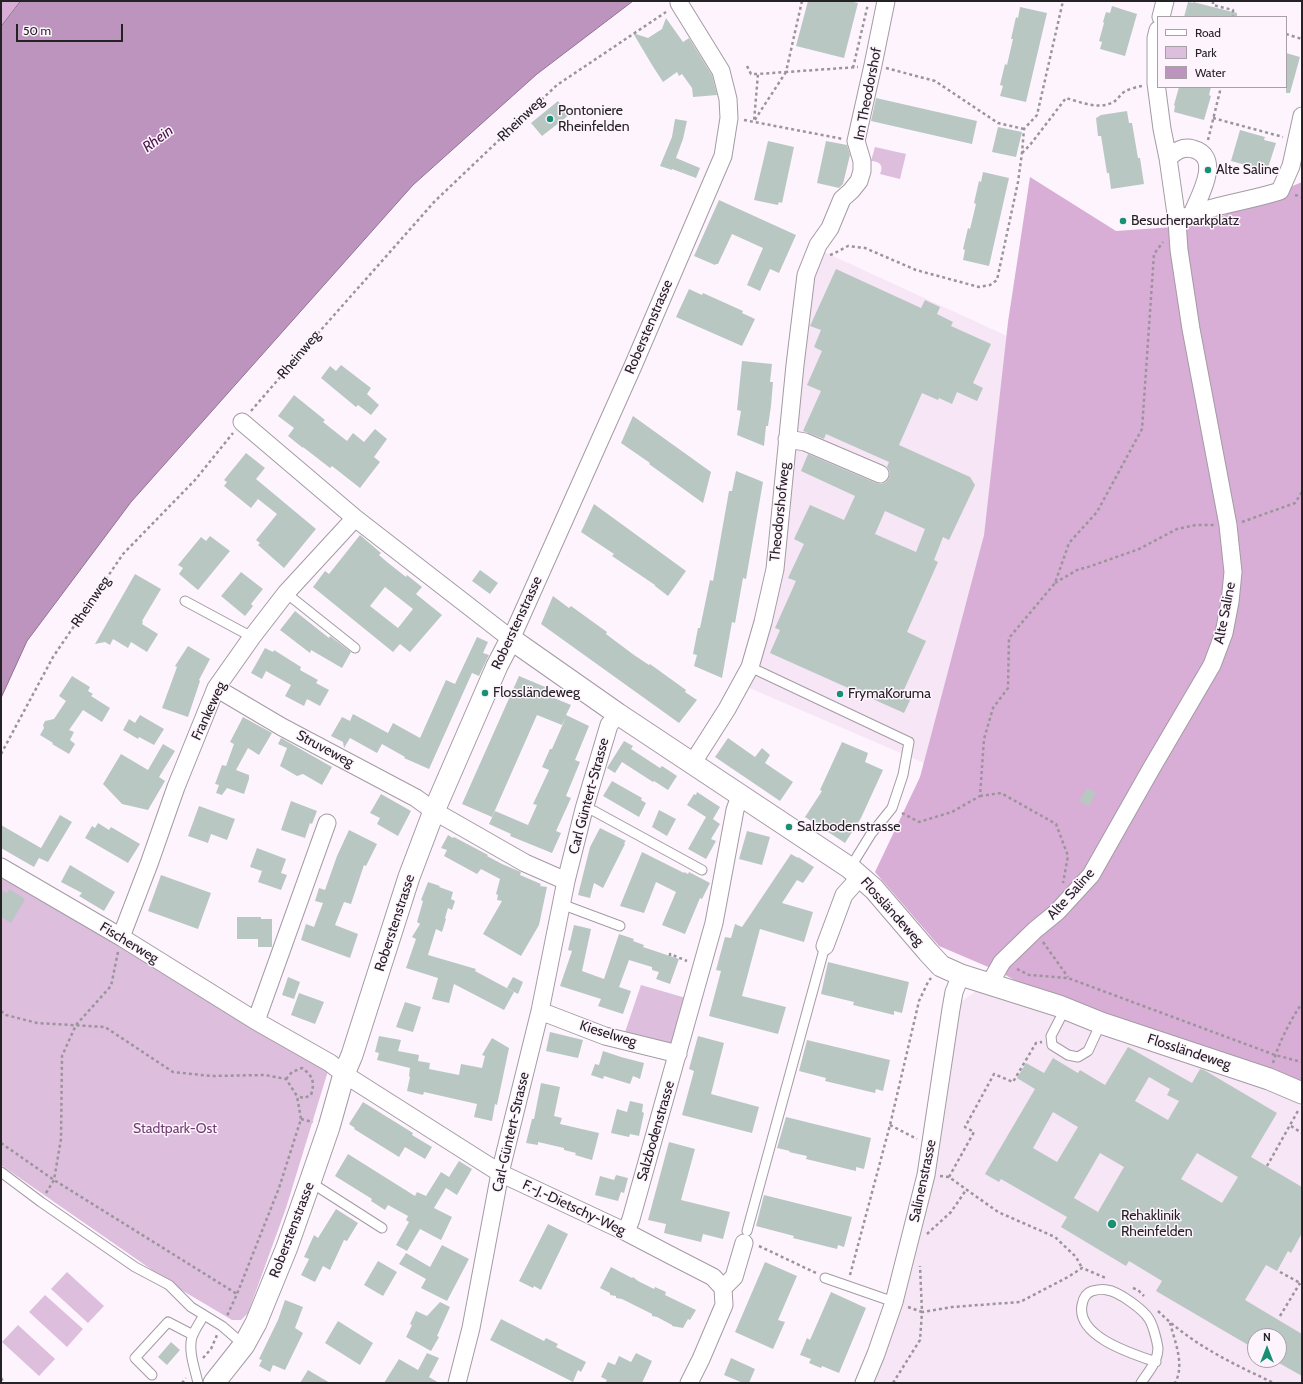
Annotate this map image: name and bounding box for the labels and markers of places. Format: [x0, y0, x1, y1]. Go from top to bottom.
place label: Pontoniere Rheinfelden [558, 103, 629, 136]
marker: Pontoniere Rheinfelden [545, 114, 555, 124]
place label: Alte Saline [1216, 162, 1279, 178]
marker: Alte Saline [1203, 165, 1213, 175]
place label: Besucherparkplatz [1131, 213, 1239, 229]
marker: Besucherparkplatz [1118, 216, 1128, 226]
place label: Flossländeweg [493, 685, 580, 701]
place label: FrymaKoruma [848, 686, 931, 702]
marker: Flossländeweg [480, 688, 490, 698]
marker: FrymaKoruma [835, 689, 845, 699]
place label: Salzbodenstrasse [797, 819, 900, 835]
marker: Salzbodenstrasse [784, 822, 794, 832]
place label: Rehaklinik Rheinfelden [1121, 1208, 1192, 1240]
marker: Rehaklinik Rheinfelden [1106, 1218, 1118, 1230]

